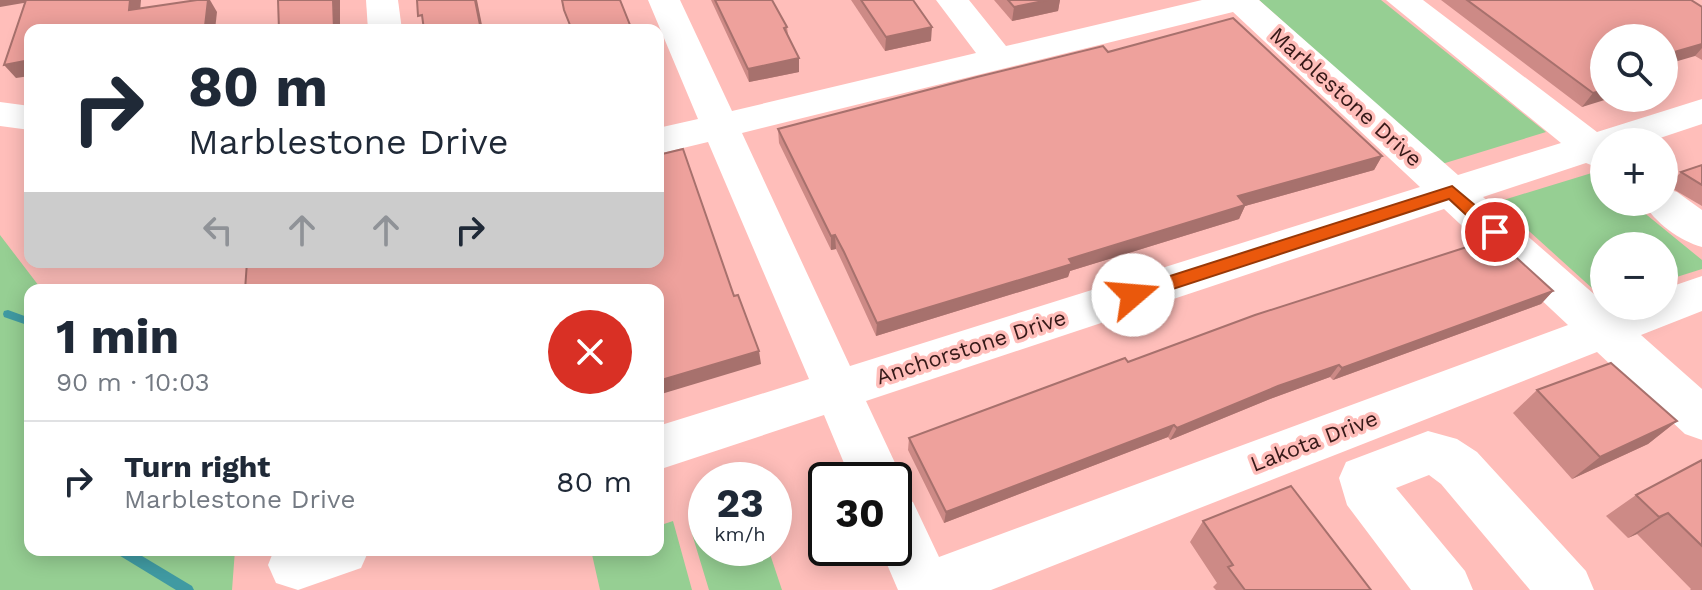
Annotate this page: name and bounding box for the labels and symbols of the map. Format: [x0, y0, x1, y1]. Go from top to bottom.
street label: Marblestone Drive [1265, 22, 1427, 172]
pin [1461, 198, 1529, 266]
position arrow [1091, 253, 1175, 337]
street label: Anchorstone Drive [873, 304, 1069, 390]
street label: Lakota Drive [1247, 405, 1381, 477]
speed limit sign: 30 [808, 462, 912, 566]

